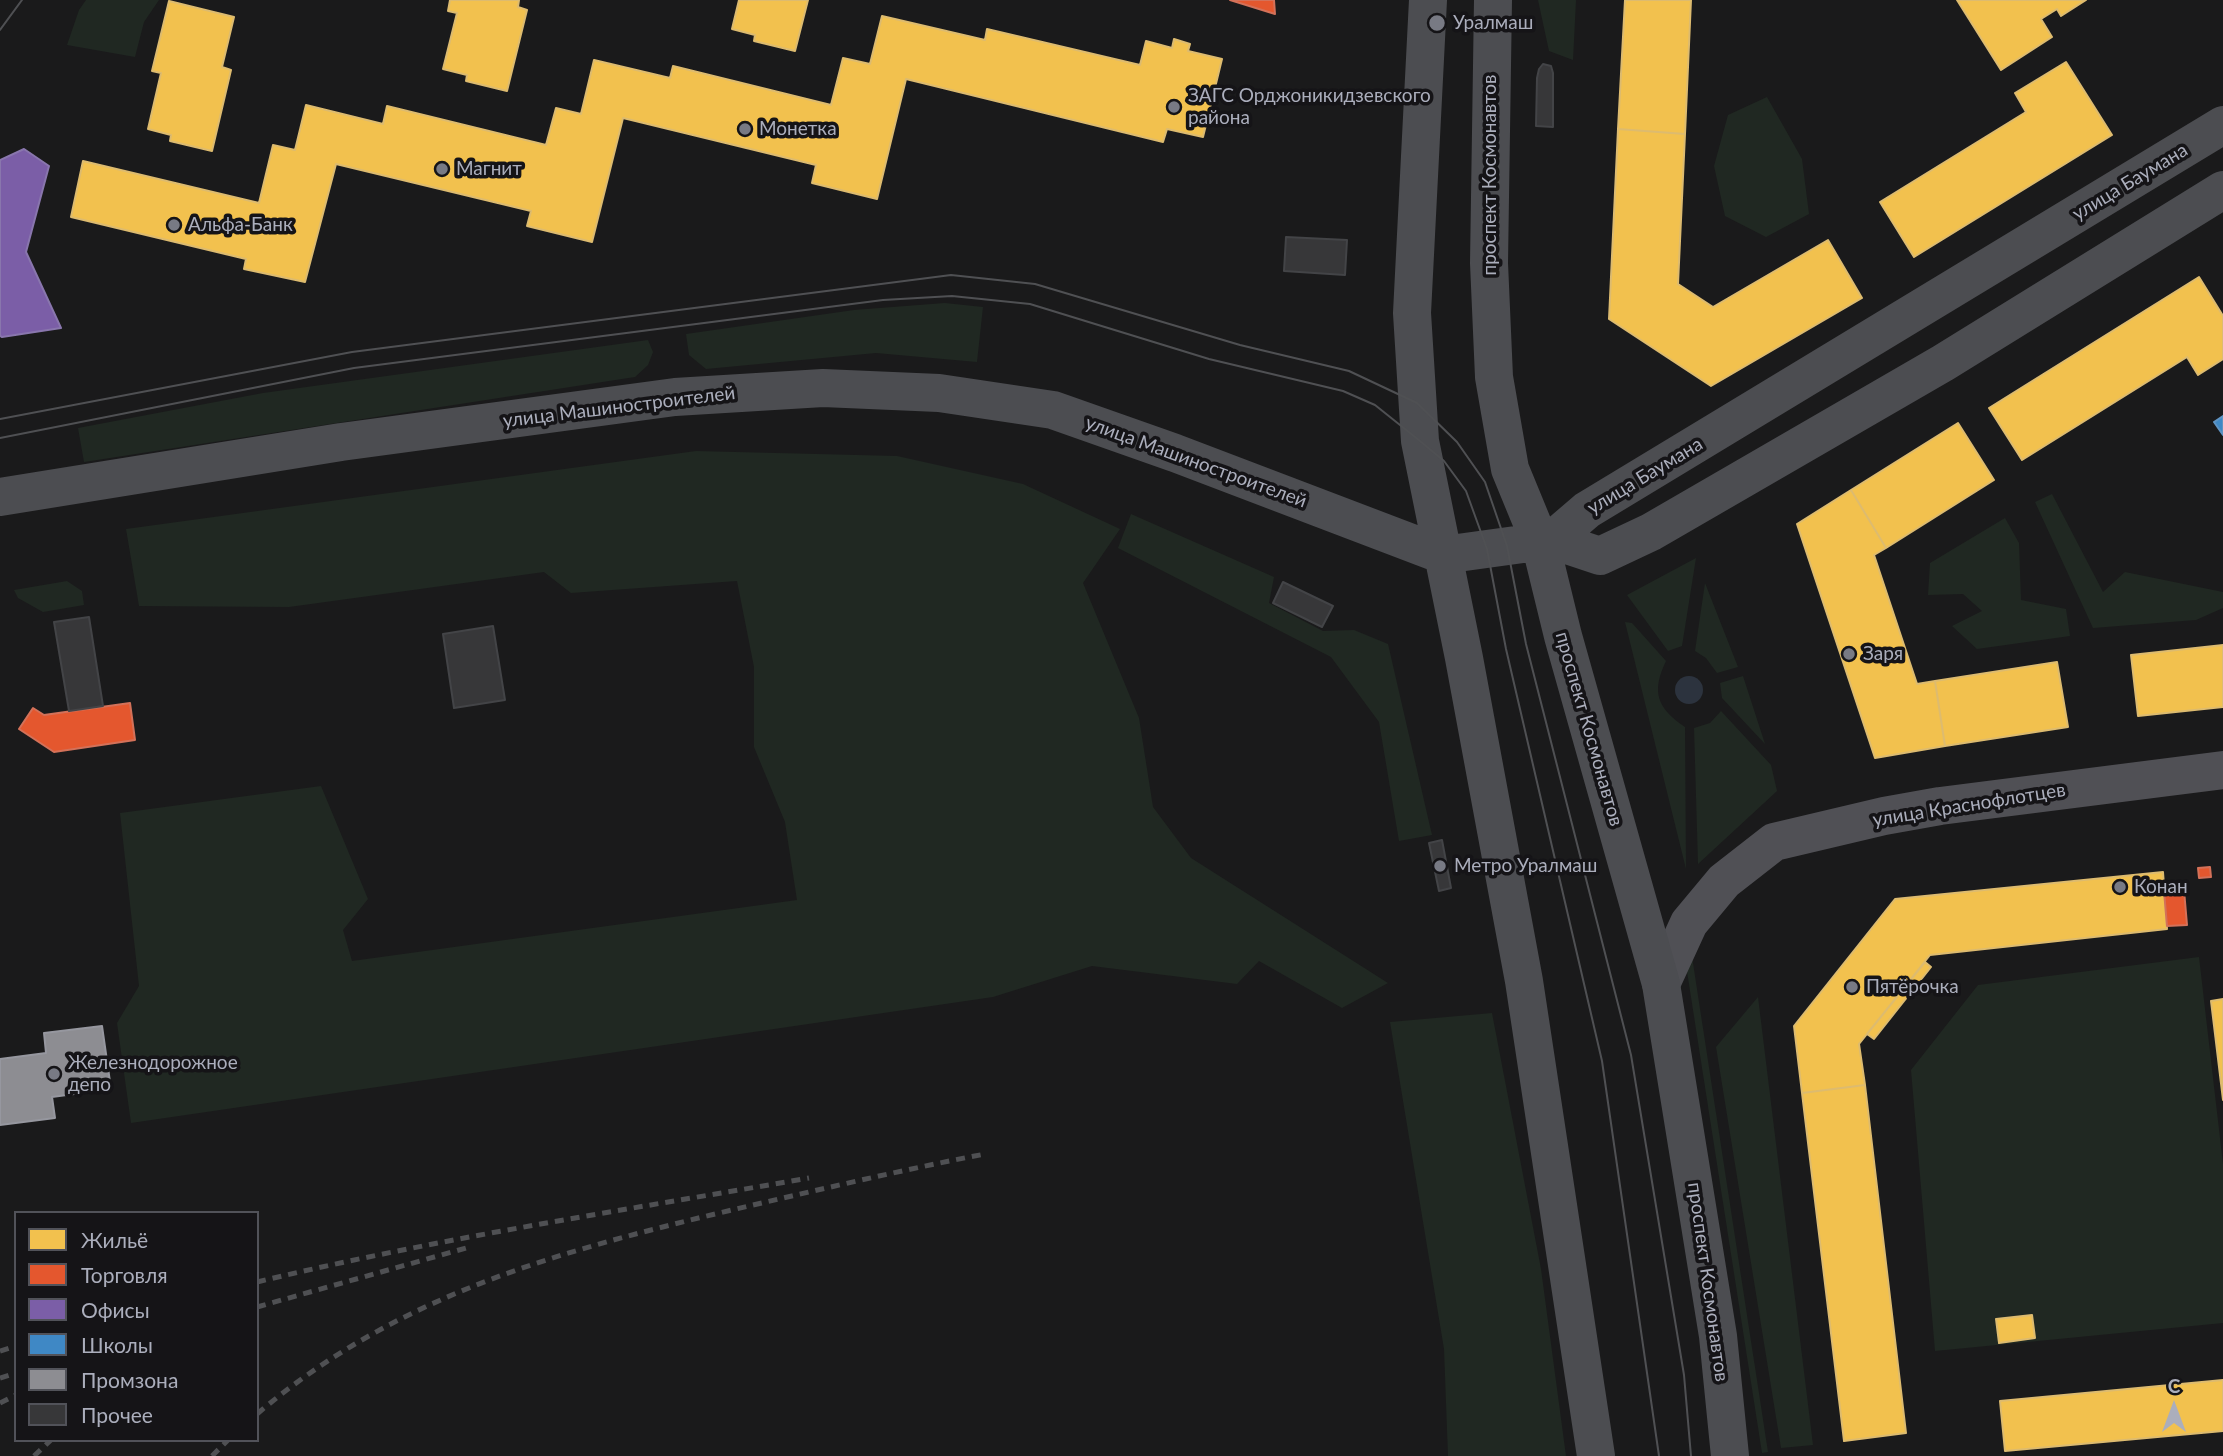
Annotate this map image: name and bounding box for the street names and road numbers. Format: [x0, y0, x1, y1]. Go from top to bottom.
street label: проспект Космонавтов [1479, 74, 1501, 276]
street label: улица Баумана [2068, 139, 2192, 225]
street label: улица Машиностроителей [502, 381, 736, 433]
street label: улица Машиностроителей [1082, 411, 1310, 513]
street label: улица Баумана [1583, 433, 1707, 519]
street label: проспект Космонавтов [1550, 629, 1628, 829]
street label: улица Краснофлотцев [1871, 778, 2067, 832]
street label: проспект Космонавтов [1683, 1181, 1733, 1383]

